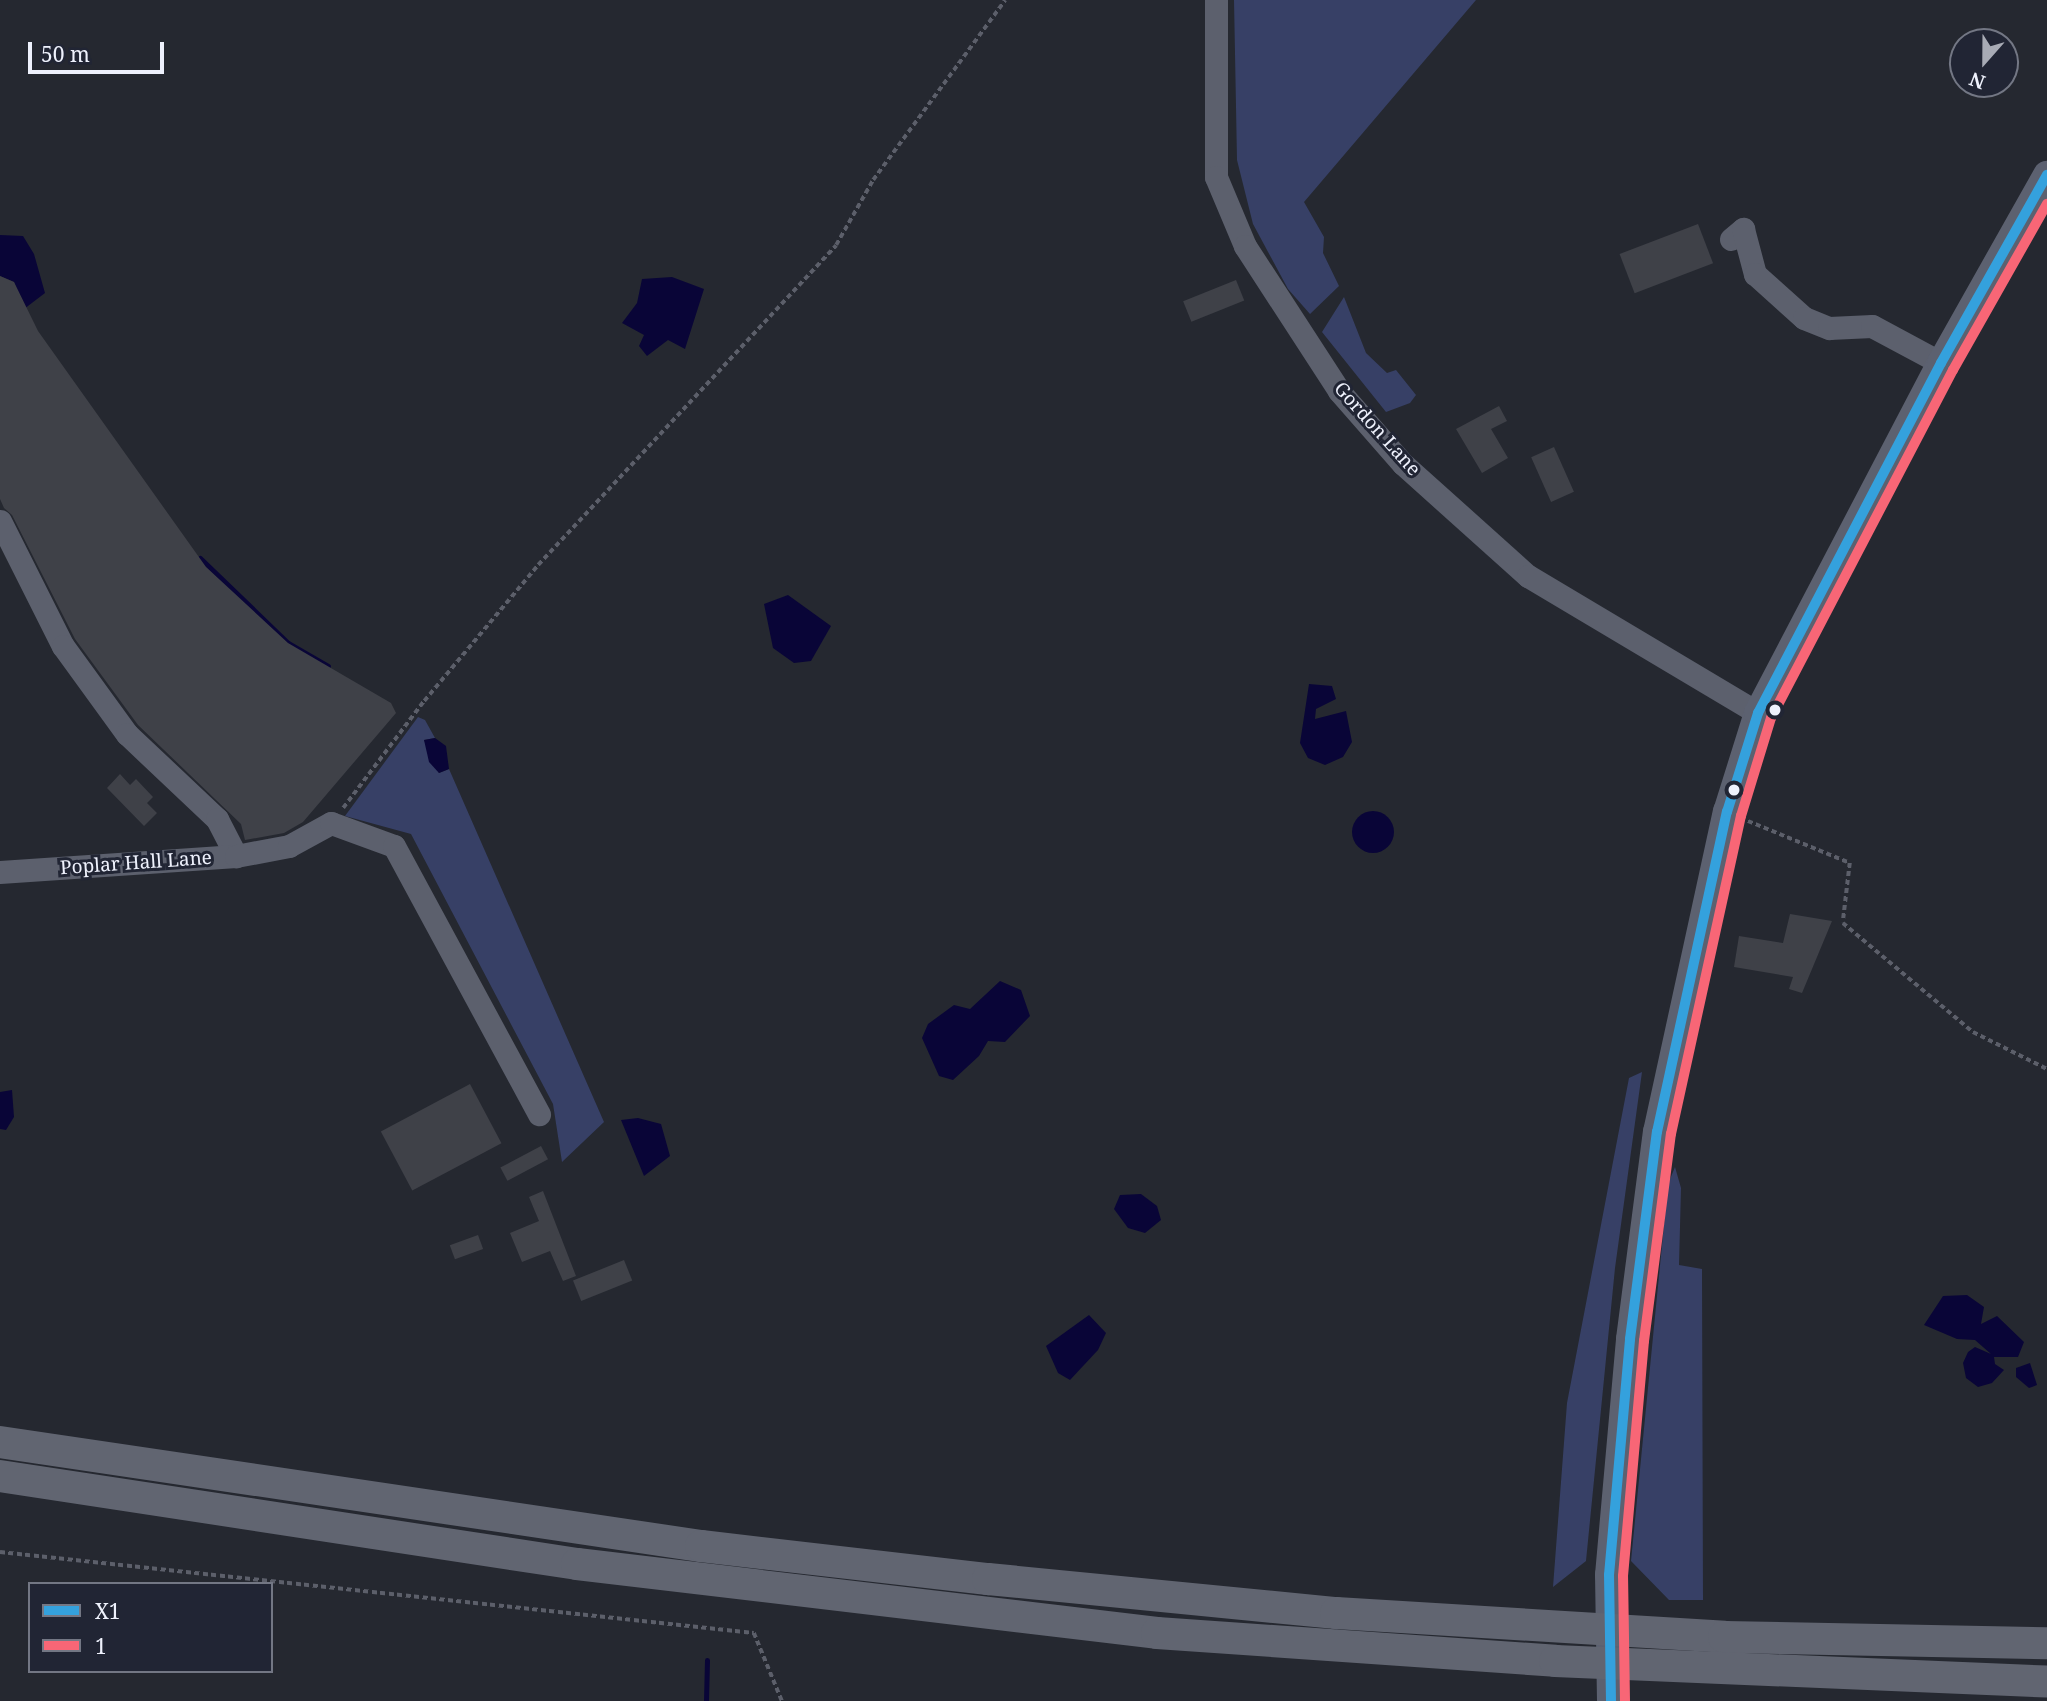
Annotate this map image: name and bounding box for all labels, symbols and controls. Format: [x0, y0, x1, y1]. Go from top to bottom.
scale bar [32, 28, 168, 72]
north arrow [1949, 28, 2019, 98]
text: 50 m [41, 40, 90, 68]
text: N [1966, 66, 1989, 96]
street label: Gordon Lane [1329, 377, 1425, 481]
unlabelled marker [1768, 703, 1782, 717]
unlabelled marker [1727, 783, 1741, 797]
street label: Poplar Hall Lane [59, 846, 213, 880]
legend [28, 1582, 273, 1673]
text: X1 [95, 1597, 121, 1625]
text: 1 [95, 1632, 107, 1660]

